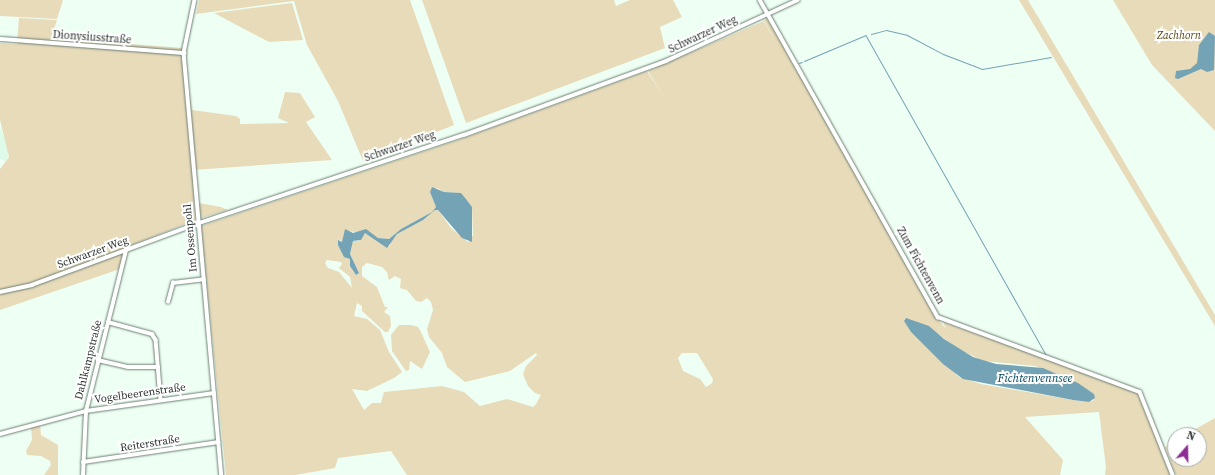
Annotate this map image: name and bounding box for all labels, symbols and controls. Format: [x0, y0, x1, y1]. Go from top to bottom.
street label: Schwarzer Weg [666, 13, 740, 57]
street label: Dionysiusstraße [52, 29, 132, 47]
park label: Zachhorn [1157, 29, 1201, 43]
street label: Schwarzer Weg [363, 129, 437, 165]
street label: Im Ossenpohl [181, 203, 201, 273]
street label: Zum Fichtenvenn [893, 225, 947, 307]
street label: Schwarzer Weg [56, 234, 130, 272]
street label: Dahlkampstraße [73, 319, 105, 401]
water label: Fichtenvennsee [998, 372, 1072, 386]
street label: Vogelbeerenstraße [94, 381, 186, 407]
north arrow [1167, 427, 1207, 467]
text: N [1185, 428, 1197, 445]
street label: Reiterstraße [119, 433, 181, 455]

